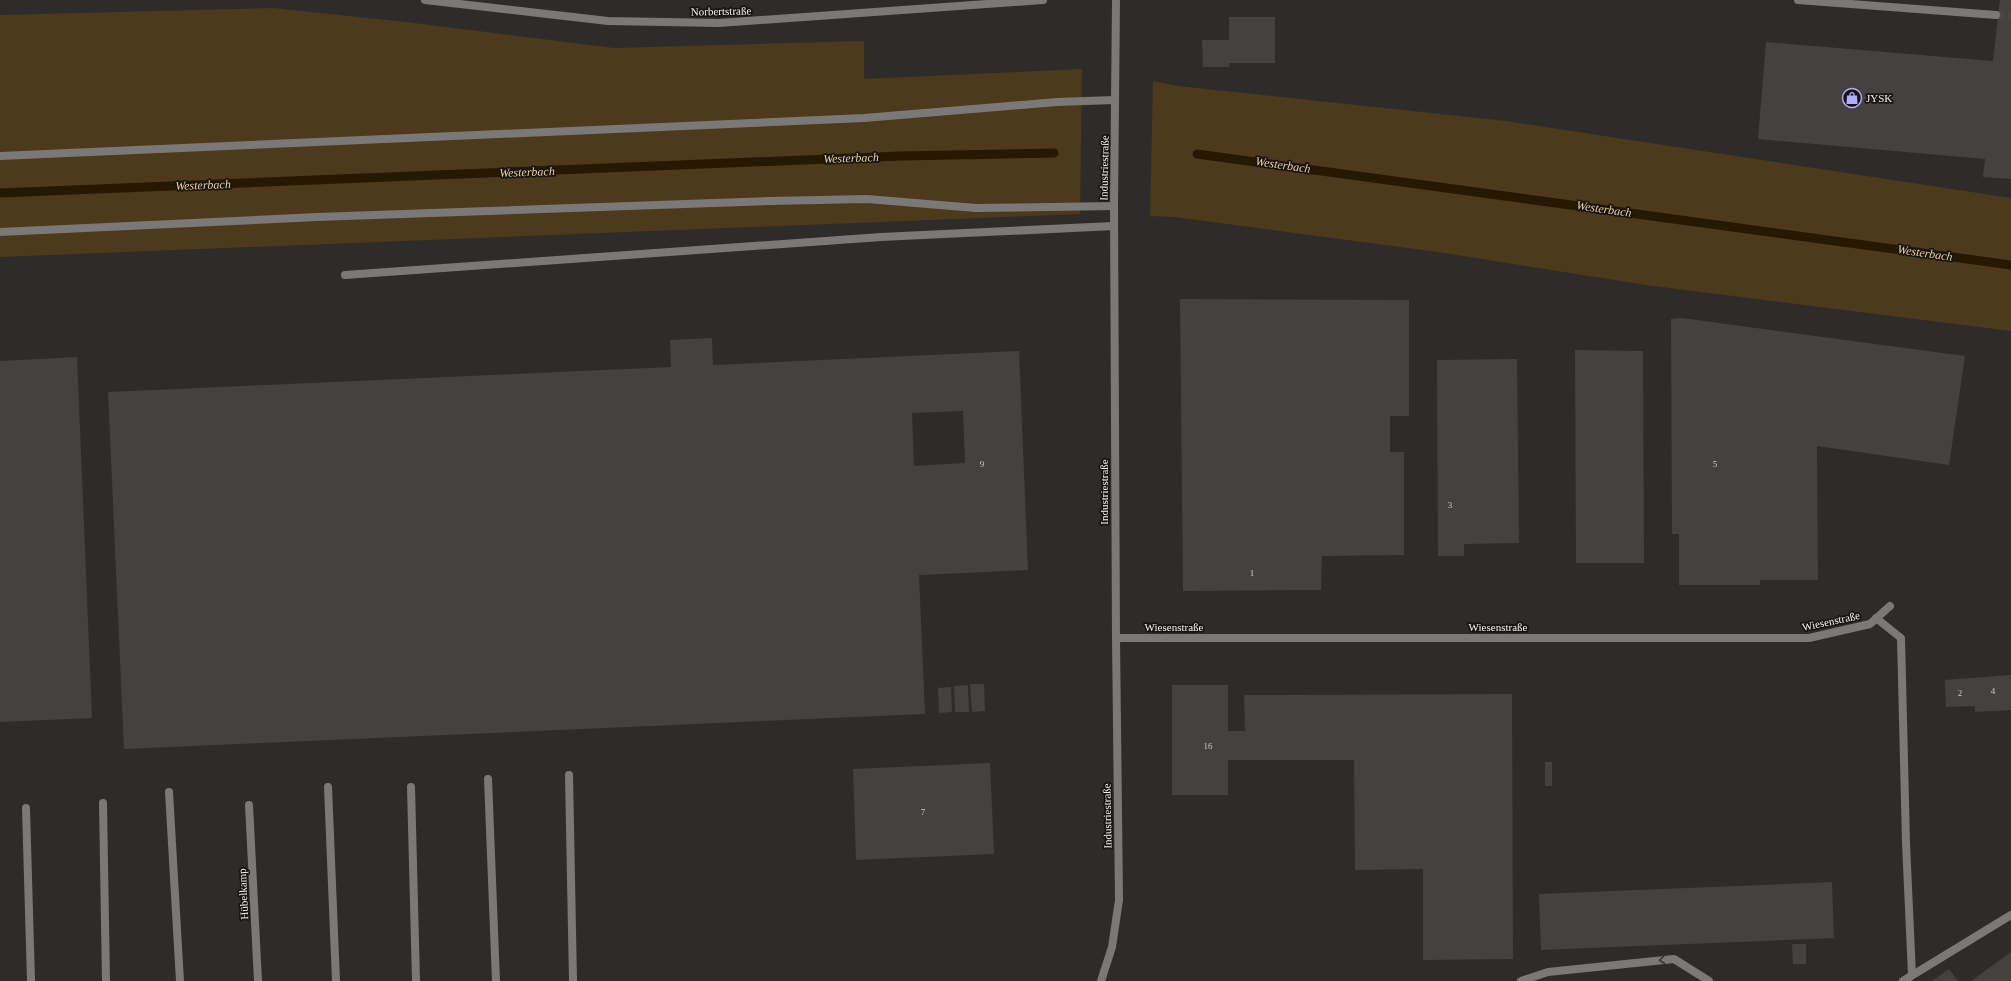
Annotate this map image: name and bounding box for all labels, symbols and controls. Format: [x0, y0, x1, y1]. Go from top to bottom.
street label: Norbertstraße [691, 4, 751, 18]
shop icon: JYSK [1841, 87, 1863, 109]
place label: JYSK [1866, 92, 1892, 104]
street label: Industriestraße [1097, 135, 1111, 201]
water label: Westerbach [823, 150, 879, 166]
water label: Westerbach [1255, 154, 1311, 176]
water label: Westerbach [499, 164, 555, 180]
water label: Westerbach [175, 177, 231, 193]
water label: Westerbach [1576, 198, 1632, 220]
water label: Westerbach [1897, 242, 1953, 264]
house number: 9 [980, 459, 985, 469]
street label: Industriestraße [1098, 459, 1110, 525]
house number: 5 [1713, 459, 1718, 469]
house number: 3 [1448, 500, 1453, 510]
house number: 1 [1250, 568, 1254, 578]
street label: Wiesenstraße [1801, 609, 1861, 633]
street label: Wiesenstraße [1145, 621, 1204, 633]
street label: Wiesenstraße [1469, 621, 1528, 633]
house number: 4 [1991, 686, 1996, 696]
house number: 2 [1958, 688, 1962, 698]
house number: 16 [1204, 741, 1213, 751]
street label: Industriestraße [1100, 783, 1114, 849]
house number: 7 [921, 807, 926, 817]
street label: Hübelkamp [236, 868, 250, 920]
one-way arrow [1659, 955, 1665, 964]

